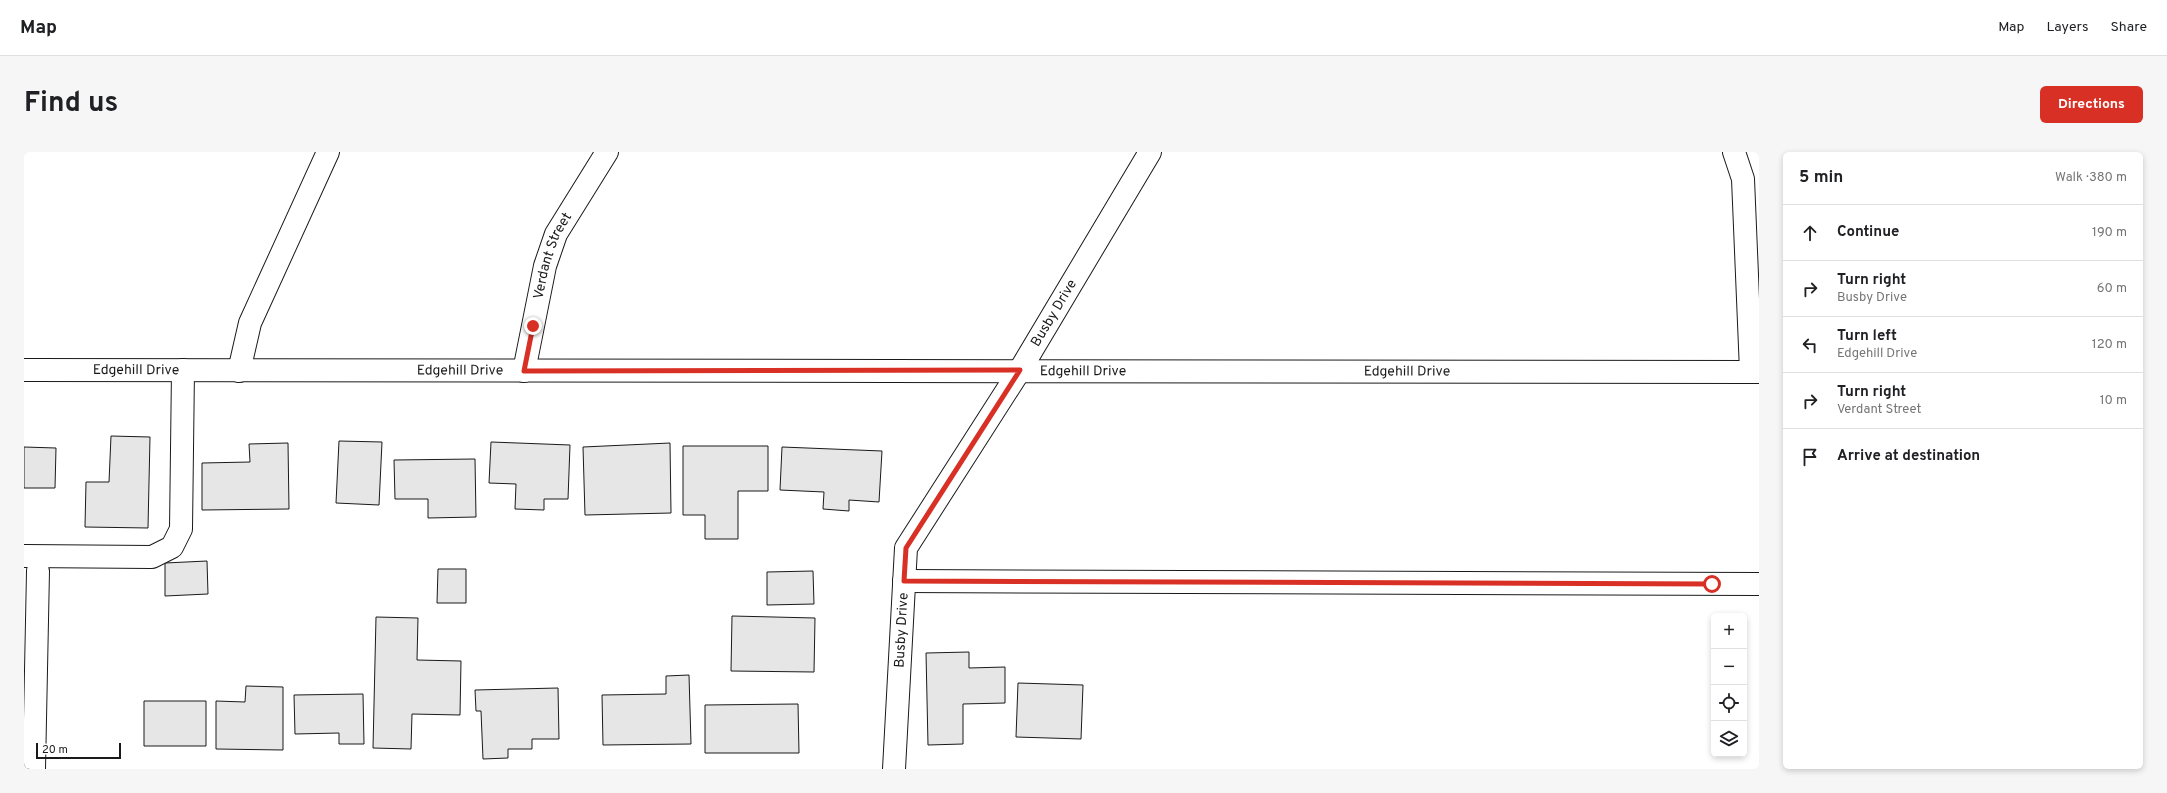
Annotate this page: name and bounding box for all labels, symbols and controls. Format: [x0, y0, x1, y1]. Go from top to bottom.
text: Map [20, 16, 57, 40]
text: Map [1998, 19, 2024, 36]
text: Layers [2046, 19, 2088, 36]
text: Share [2110, 19, 2147, 36]
text: Find us [24, 86, 118, 122]
button: Directions [2040, 86, 2143, 123]
text: 5 min [1799, 167, 1843, 189]
text: Walk · 380 m [2055, 170, 2127, 186]
street label: Verdant Street [530, 210, 576, 301]
icon: ahead [1799, 222, 1821, 244]
text: Continue [1837, 223, 1899, 242]
text: 190 m [2092, 225, 2127, 241]
text: Turn right [1837, 271, 1906, 290]
street label: Busby Drive [1027, 276, 1081, 350]
icon: right [1799, 278, 1821, 300]
text: 60 m [2097, 281, 2127, 297]
text: Busby Drive [1837, 290, 1907, 306]
route end [524, 317, 542, 335]
text: Turn left [1837, 327, 1897, 346]
icon: left [1799, 334, 1821, 356]
text: 120 m [2092, 337, 2127, 353]
text: Edgehill Drive [1837, 346, 1917, 362]
street label: Edgehill Drive [93, 362, 179, 379]
street label: Edgehill Drive [417, 362, 503, 379]
street label: Edgehill Drive [1040, 363, 1126, 380]
street label: Edgehill Drive [1364, 363, 1450, 380]
text: Turn right [1837, 383, 1906, 402]
icon: right [1799, 390, 1821, 412]
text: 10 m [2100, 393, 2127, 409]
text: Verdant Street [1837, 402, 1921, 418]
icon: arrive [1799, 446, 1821, 468]
text: Arrive at destination [1837, 447, 1980, 466]
route start [1703, 575, 1721, 593]
street label: Busby Drive [891, 592, 912, 668]
map controls [1711, 613, 1747, 757]
button: + [1711, 613, 1747, 649]
button: − [1711, 649, 1747, 685]
button: locate [1711, 685, 1747, 721]
button: layers [1711, 721, 1747, 757]
scale bar [36, 741, 121, 760]
text: 20 m [42, 743, 68, 757]

